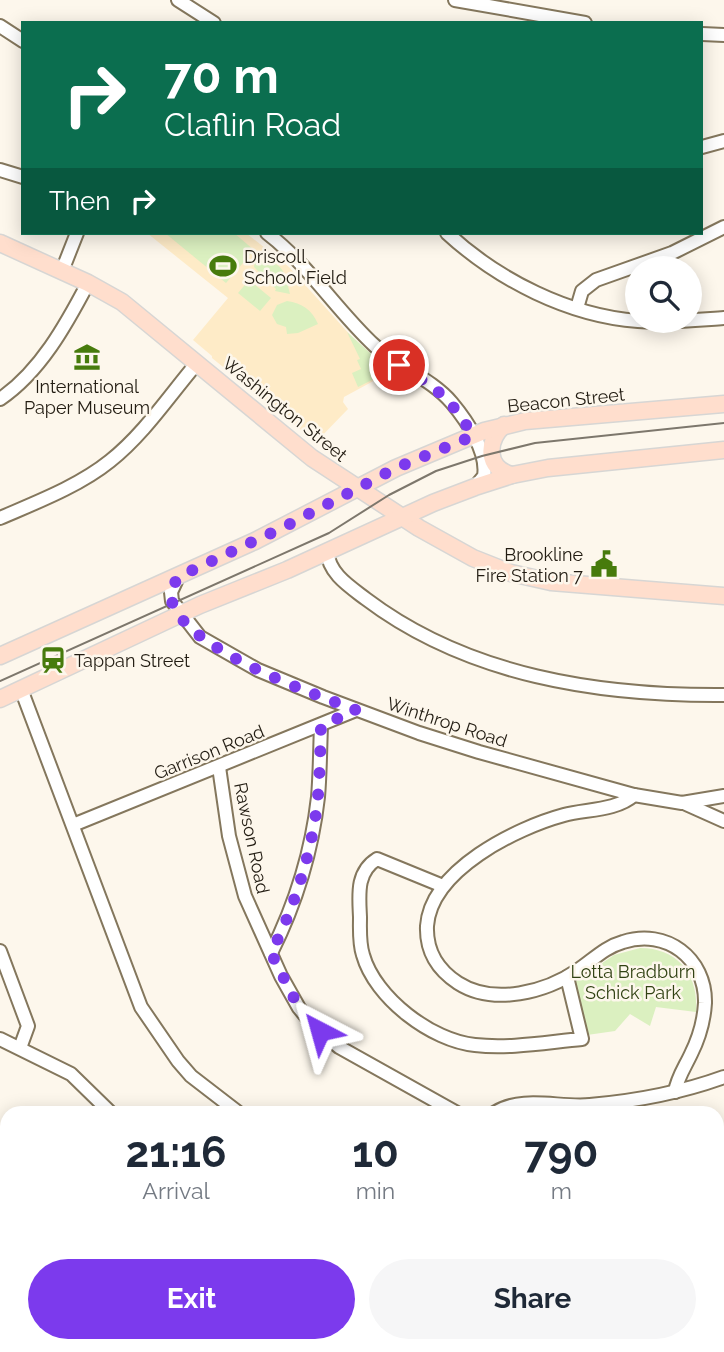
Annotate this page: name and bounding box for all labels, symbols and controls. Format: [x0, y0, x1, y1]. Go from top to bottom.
text: 70 m [164, 47, 279, 104]
icon: right [49, 49, 140, 140]
text: Claflin Road [164, 106, 341, 143]
icon: right [124, 182, 162, 220]
text: Then [49, 186, 110, 216]
place label: Driscoll School Field [244, 246, 347, 288]
sports icon: Driscoll School Field [208, 251, 238, 281]
map controls [625, 256, 702, 333]
button: search [625, 256, 702, 333]
pin [369, 335, 429, 395]
museum icon: International Paper Museum [72, 342, 102, 372]
icon: arrive [380, 346, 418, 384]
street label: Washington Street [219, 352, 351, 466]
place label: International Paper Museum [24, 376, 150, 418]
street label: Beacon Street [506, 383, 626, 417]
place label: Brookline Fire Station 7 [475, 544, 583, 586]
public building icon: Brookline Fire Station 7 [589, 549, 619, 579]
station icon: Tappan Street [38, 645, 68, 675]
place label: Tappan Street [74, 650, 190, 671]
street label: Winthrop Road [384, 693, 510, 751]
street label: Garrison Road [151, 720, 267, 784]
street label: Rawson Road [230, 780, 274, 896]
park label: Lotta Bradburn Schick Park [570, 961, 696, 1003]
position arrow [283, 994, 357, 1068]
text: 21:16 [126, 1128, 227, 1177]
text: 10 [352, 1128, 399, 1177]
text: 790 [524, 1128, 598, 1177]
text: Arrival [142, 1177, 210, 1204]
text: min [356, 1177, 395, 1204]
text: m [551, 1177, 572, 1204]
button: Exit [28, 1259, 355, 1339]
button: Share [369, 1259, 696, 1339]

